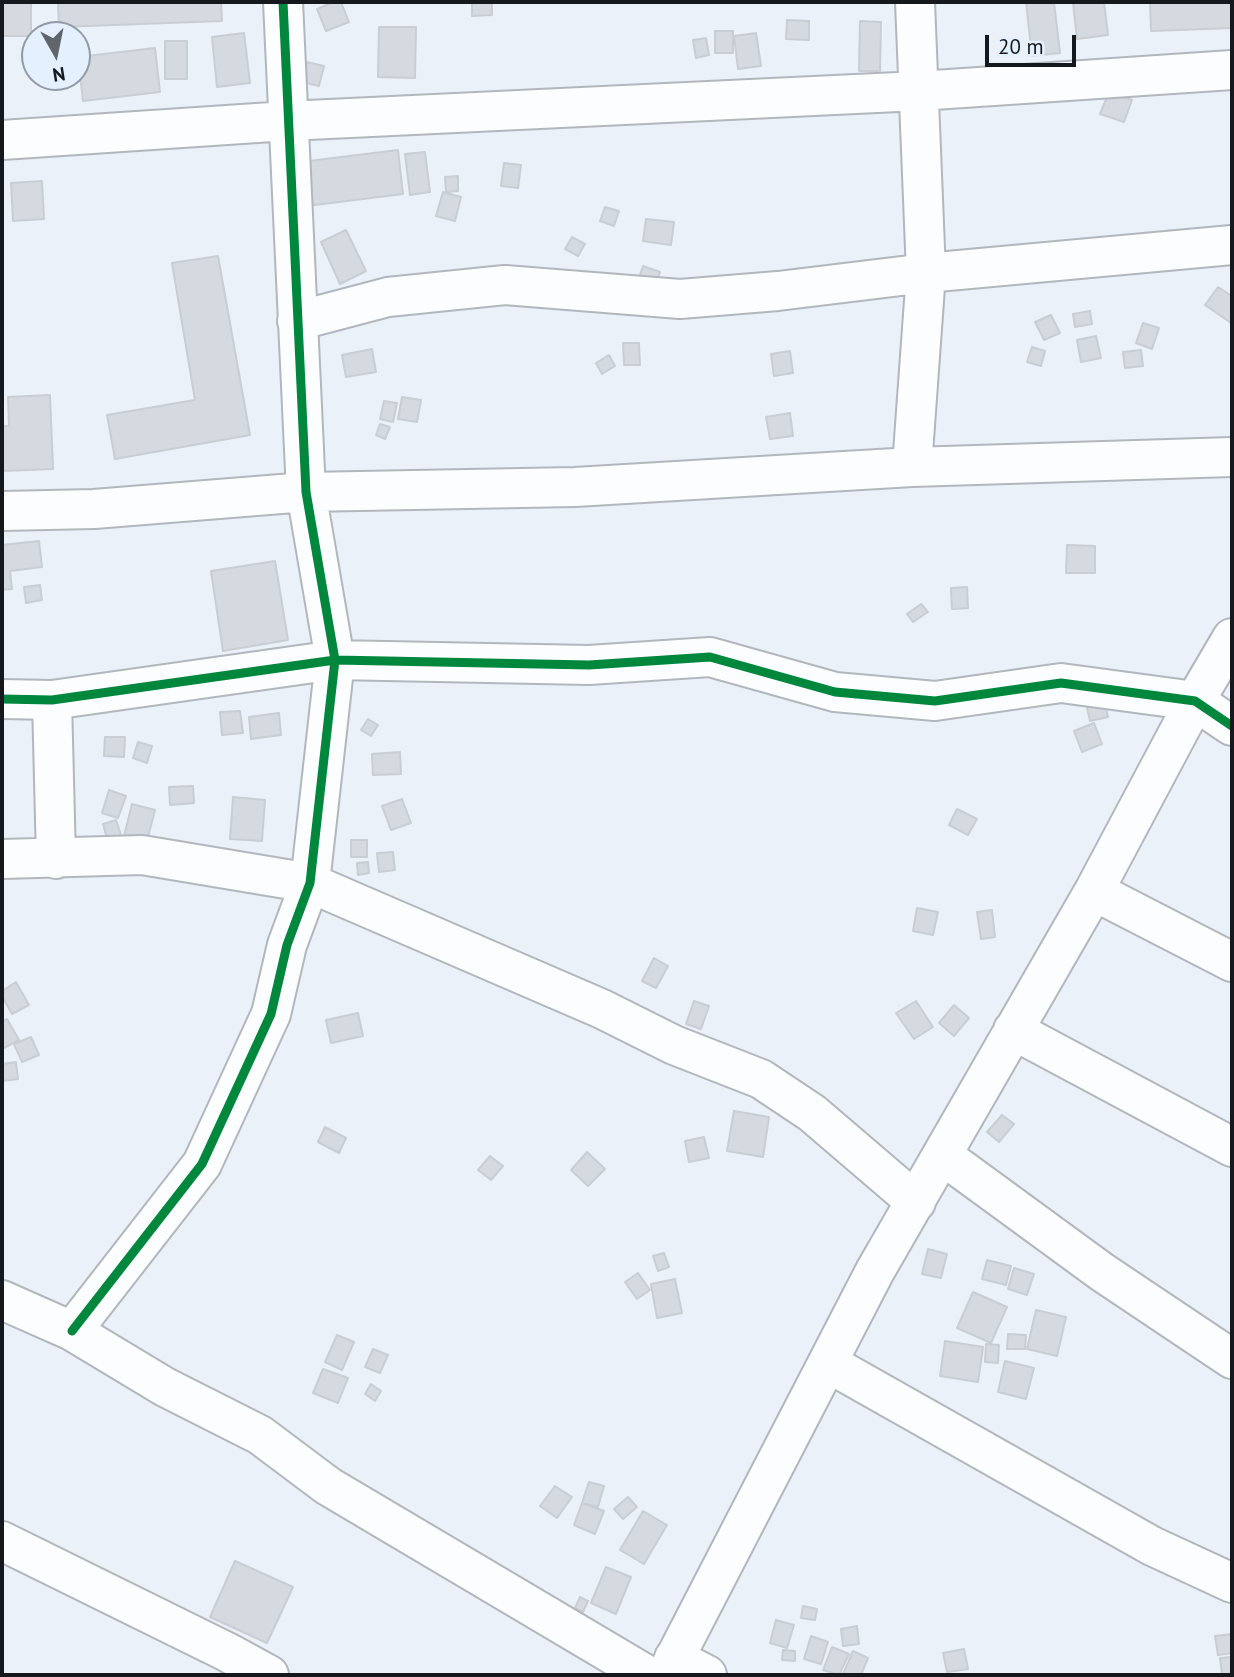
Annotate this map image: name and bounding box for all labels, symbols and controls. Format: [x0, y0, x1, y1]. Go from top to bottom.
north arrow [21, 21, 91, 91]
scale bar [989, 21, 1080, 65]
text: 20 m [998, 33, 1044, 60]
text: N [51, 62, 67, 88]

